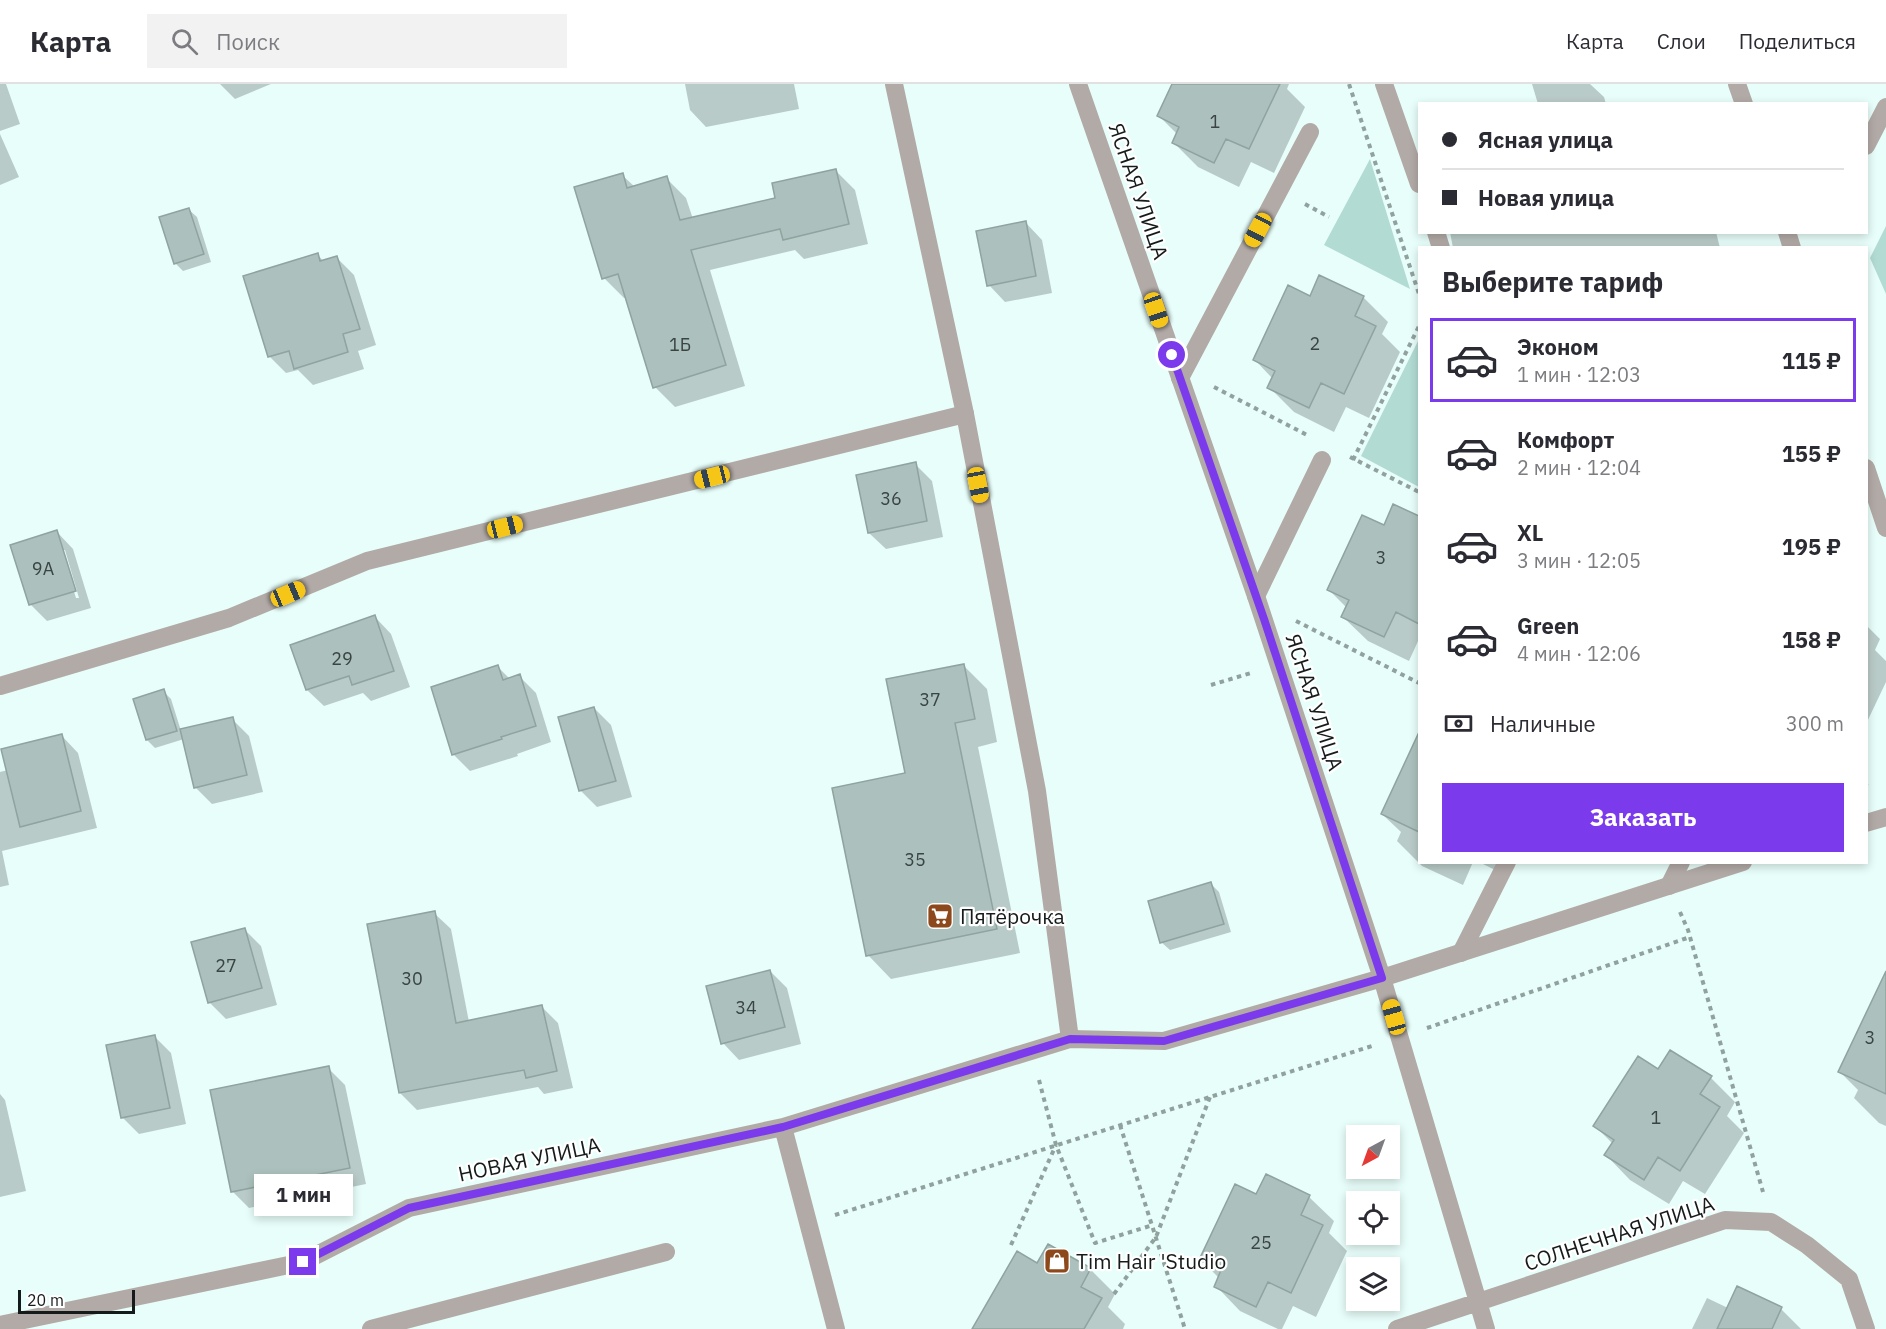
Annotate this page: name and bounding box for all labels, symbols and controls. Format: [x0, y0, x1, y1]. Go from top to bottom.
search box [147, 14, 567, 68]
text: Карта [30, 23, 111, 60]
icon: search [168, 25, 201, 58]
text: Поиск [216, 27, 280, 56]
text: Карта [1566, 27, 1624, 55]
text: Слои [1657, 27, 1706, 55]
text: Поделиться [1739, 27, 1856, 55]
house number: 1 [1210, 110, 1220, 133]
street label: ЯСНАЯ УЛИЦА [1103, 119, 1175, 263]
text: Ясная улица [1478, 125, 1613, 154]
text: Новая улица [1478, 183, 1614, 212]
car [1242, 210, 1274, 250]
text: Выберите тариф [1442, 264, 1663, 299]
car [1142, 290, 1170, 330]
house number: 2 [1310, 332, 1320, 355]
text: Эконом [1517, 332, 1599, 361]
house number: 1Б [669, 333, 691, 356]
icon: car [1445, 333, 1499, 387]
route start [1158, 341, 1185, 368]
text: 115 ₽ [1782, 346, 1841, 375]
text: 1 мин · 12:03 [1517, 361, 1641, 388]
text: Комфорт [1517, 425, 1614, 454]
icon: car [1445, 426, 1499, 480]
text: 155 ₽ [1782, 439, 1841, 468]
text: 2 мин · 12:04 [1517, 454, 1641, 481]
car [692, 464, 732, 490]
car [966, 466, 990, 504]
house number: 36 [880, 487, 902, 510]
car [485, 514, 525, 540]
text: XL [1517, 518, 1543, 547]
icon: car [1445, 519, 1499, 573]
text: 195 ₽ [1782, 532, 1841, 561]
house number: 3 [1376, 546, 1386, 569]
text: 3 мин · 12:05 [1517, 547, 1641, 574]
house number: 9А [32, 557, 55, 580]
car [268, 579, 308, 609]
text: Green [1517, 611, 1579, 640]
icon: car [1445, 612, 1499, 666]
text: 158 ₽ [1782, 625, 1841, 654]
street label: ЯСНАЯ УЛИЦА [1280, 630, 1350, 774]
text: 4 мин · 12:06 [1517, 640, 1641, 667]
house number: 29 [331, 647, 353, 670]
house number: 37 [919, 688, 941, 711]
icon: cash [1442, 707, 1475, 740]
text: Наличные [1490, 709, 1596, 738]
text: 300 m [1786, 710, 1844, 737]
button: Заказать [1442, 783, 1844, 852]
house number: 35 [904, 848, 926, 871]
supermarket icon: Пятёрочка [925, 901, 955, 931]
place label: Пятёрочка [960, 902, 1065, 930]
house number: 27 [215, 954, 237, 977]
house number: 30 [401, 967, 423, 990]
house number: 34 [735, 996, 757, 1019]
car [1380, 997, 1408, 1037]
house number: 3 [1865, 1026, 1875, 1049]
house number: 1 [1651, 1106, 1661, 1129]
north arrow [1346, 1125, 1400, 1179]
map controls [1346, 1125, 1400, 1311]
street label: НОВАЯ УЛИЦА [455, 1130, 603, 1188]
callout: 1 мин [254, 1175, 352, 1217]
text: 1 мин [276, 1181, 331, 1208]
street label: СОЛНЕЧНАЯ УЛИЦА [1520, 1189, 1718, 1277]
button: locate [1346, 1191, 1400, 1245]
house number: 25 [1250, 1231, 1272, 1254]
shop icon: Tim Hair 'Studio [1042, 1246, 1072, 1276]
place label: Tim Hair 'Studio [1076, 1247, 1226, 1275]
route end [289, 1248, 316, 1275]
button: layers [1346, 1257, 1400, 1311]
scale bar [18, 1287, 135, 1314]
text: 20 m [27, 1290, 64, 1310]

